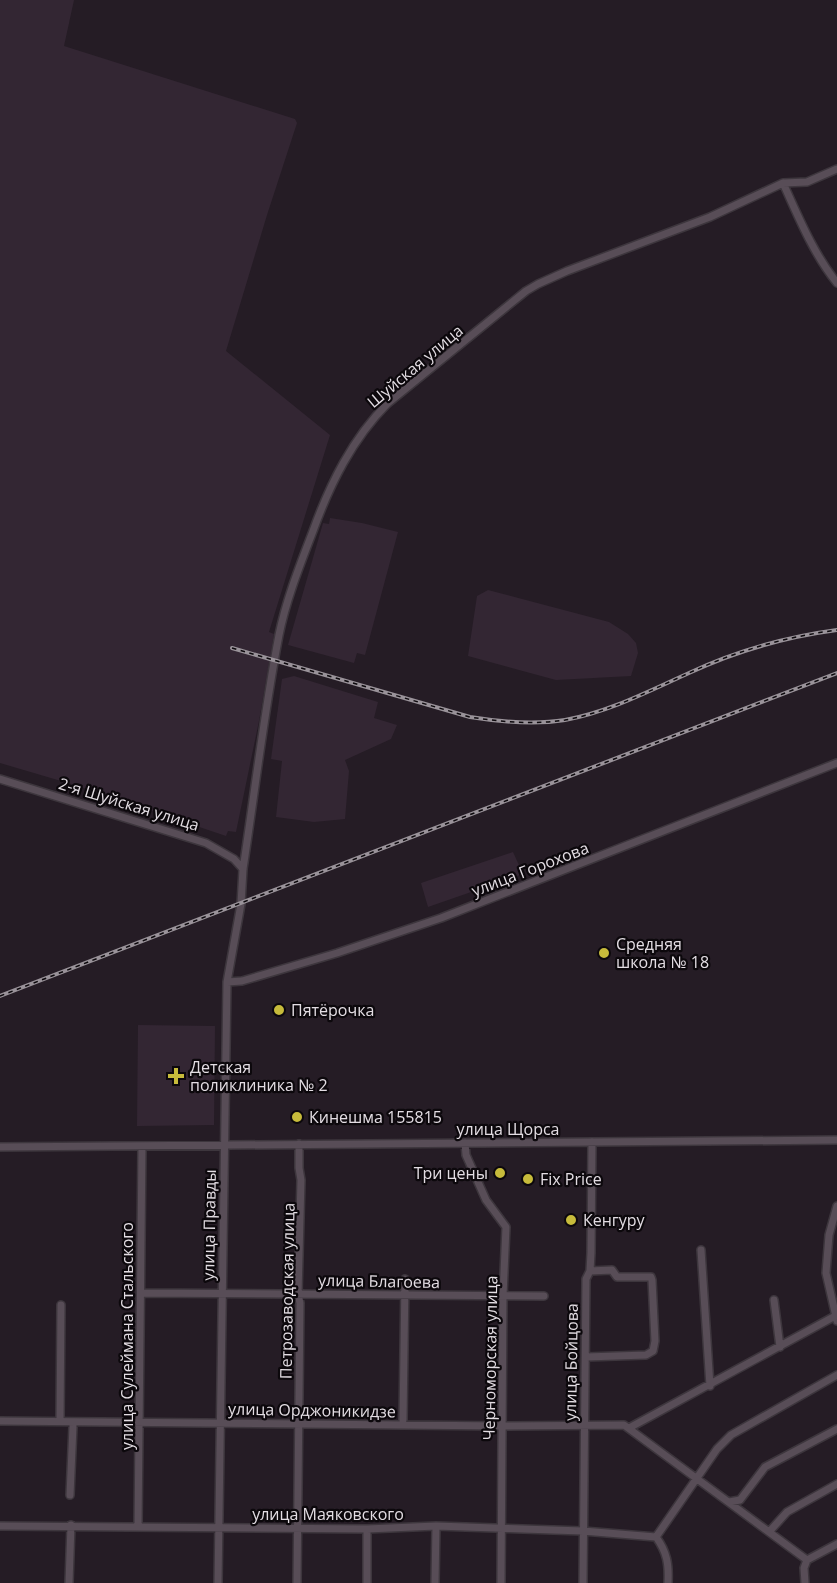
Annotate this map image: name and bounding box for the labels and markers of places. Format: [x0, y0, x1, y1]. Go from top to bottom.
place label: Средняя школа № 18 [616, 933, 709, 973]
marker: Средняя школа № 18 [597, 946, 611, 960]
place label: Пятёрочка [291, 999, 374, 1021]
marker: Пятёрочка [272, 1003, 286, 1017]
place label: Детская поликлиника № 2 [190, 1056, 328, 1096]
marker: Детская поликлиника № 2 [167, 1067, 185, 1085]
place label: Кинешма 155815 [309, 1106, 442, 1128]
marker: Кинешма 155815 [290, 1110, 304, 1124]
place label: Три цены [414, 1162, 488, 1184]
marker: Три цены [493, 1166, 507, 1180]
place label: Fix Price [540, 1168, 602, 1190]
marker: Fix Price [521, 1172, 535, 1186]
place label: Кенгуру [583, 1209, 646, 1231]
marker: Кенгуру [564, 1213, 578, 1227]

